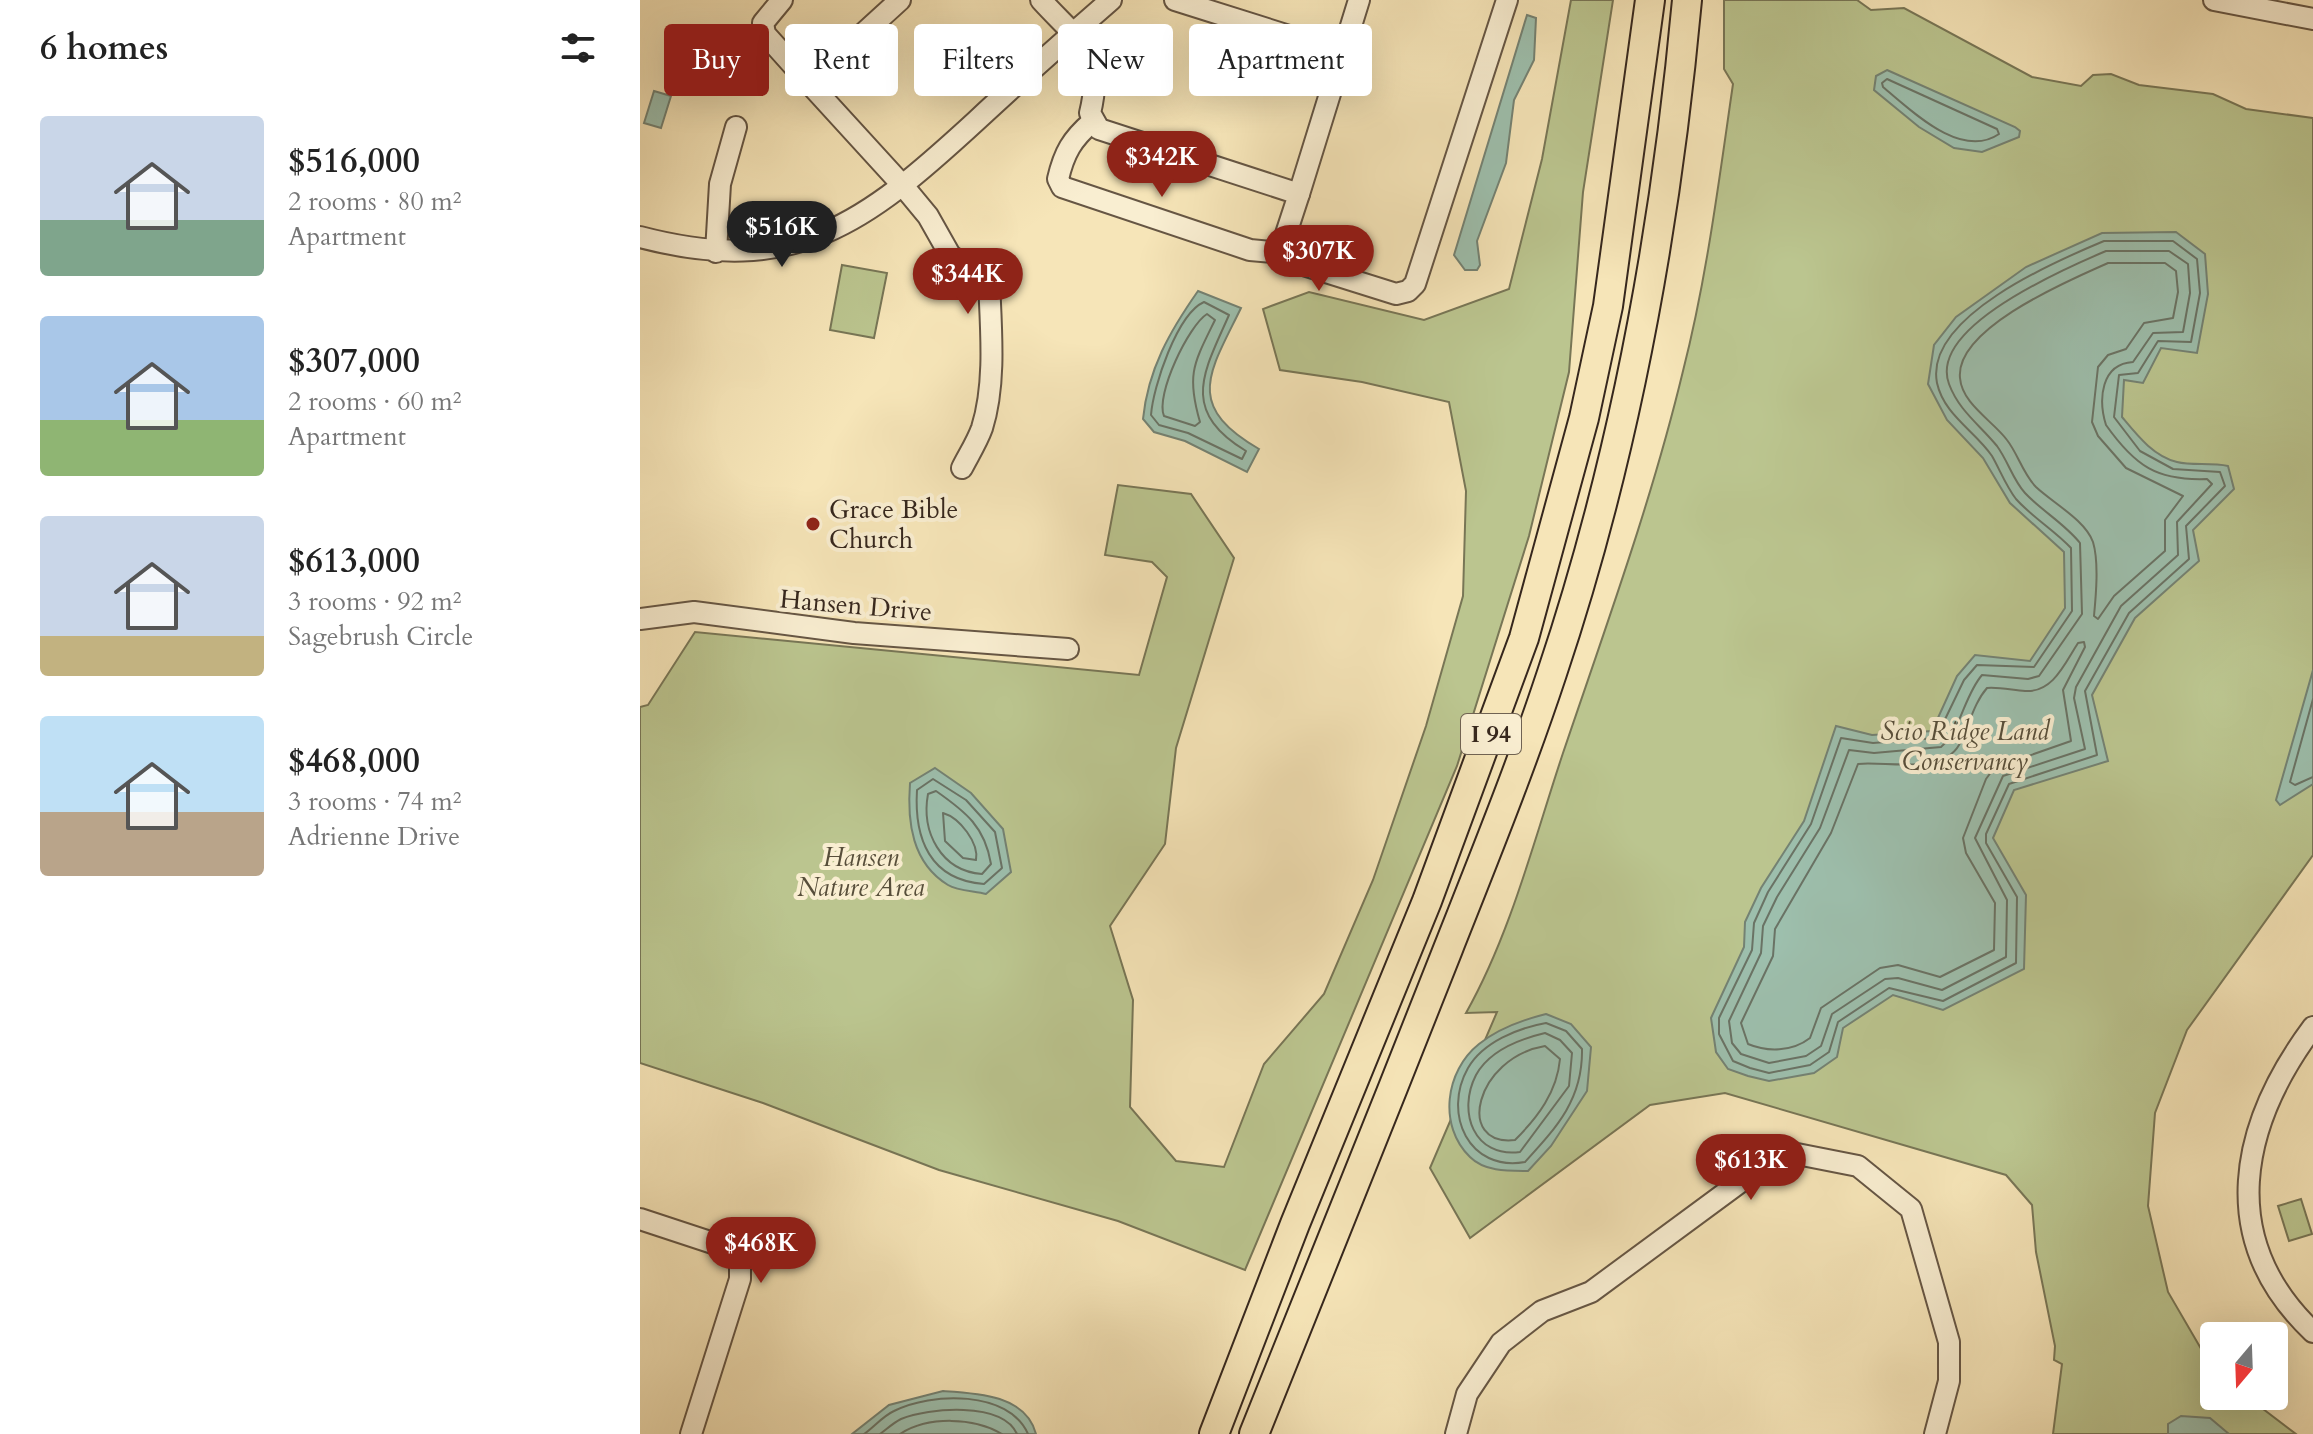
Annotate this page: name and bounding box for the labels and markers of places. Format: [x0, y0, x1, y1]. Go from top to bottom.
pin: $342K [1106, 131, 1218, 199]
pin: $516K [726, 201, 838, 269]
pin: $307K [1263, 225, 1375, 293]
pin: $344K [912, 248, 1024, 316]
place label: Grace Bible Church [829, 492, 958, 557]
marker: Grace Bible Church [804, 515, 822, 533]
pin: $613K [1695, 1134, 1807, 1202]
pin: $468K [705, 1217, 817, 1285]

